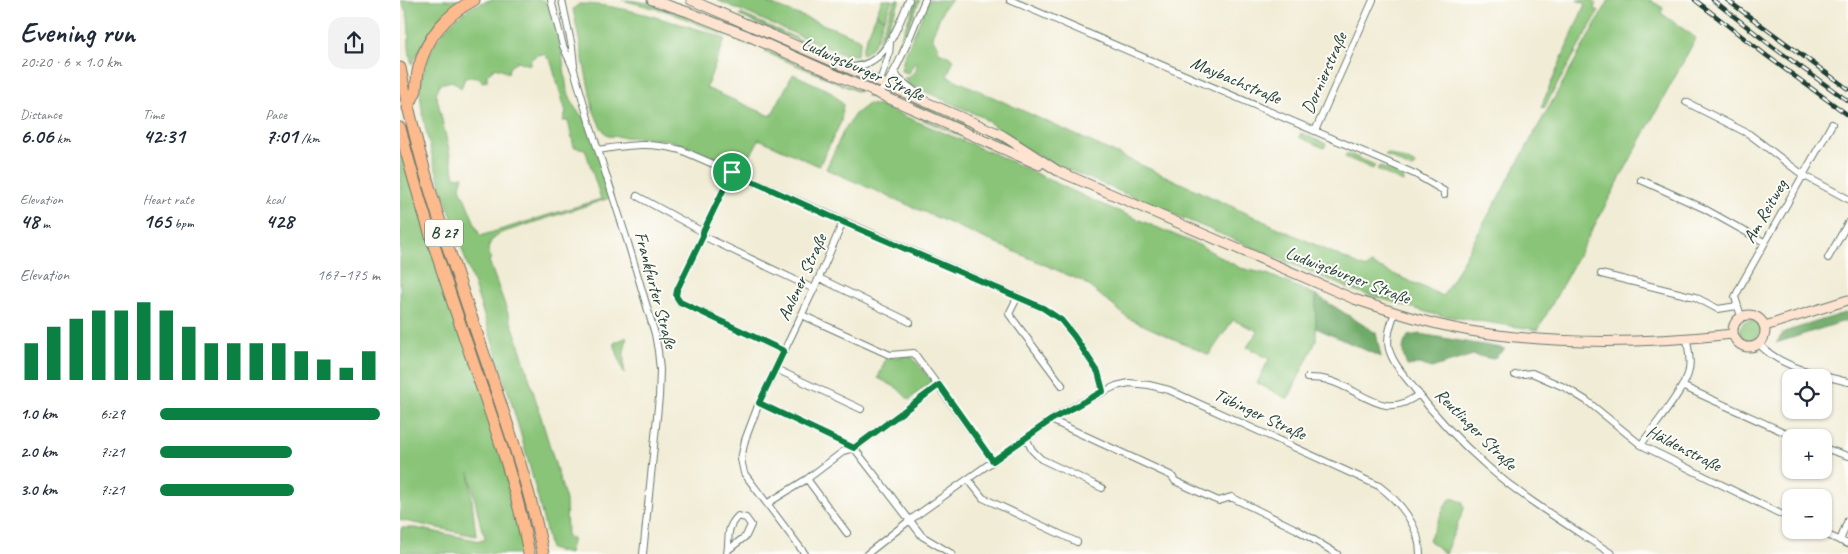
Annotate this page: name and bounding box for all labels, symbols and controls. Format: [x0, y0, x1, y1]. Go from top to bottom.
text: Evening run [20, 15, 135, 50]
button: share [328, 17, 380, 69]
street label: Dornierstraße [1296, 28, 1352, 117]
street label: Ludwigsburger Straße [799, 32, 929, 106]
street label: Maybachstraße [1188, 51, 1285, 109]
text: 20:20 · 6 × 1.0 km [20, 52, 122, 72]
text: Distance [20, 106, 62, 123]
text: Time [143, 106, 164, 123]
text: Pace [265, 106, 287, 123]
text: 6.06 [20, 123, 53, 149]
text: 42:31 [143, 123, 185, 149]
text: 7:01 [265, 123, 298, 149]
text: km [53, 130, 70, 147]
text: /km [298, 130, 319, 147]
pin [711, 151, 753, 193]
icon: arrive [718, 158, 746, 186]
street label: Am Reitweg [1738, 174, 1793, 247]
text: Elevation [20, 191, 63, 208]
text: Heart rate [143, 191, 194, 208]
text: kcal [265, 191, 284, 208]
text: 48 [20, 208, 39, 234]
text: 165 [143, 208, 171, 234]
text: 428 [265, 208, 294, 234]
text: m [39, 215, 50, 232]
text: bpm [171, 215, 194, 232]
road number: B 27 [425, 220, 463, 247]
street label: Frankfurter Straße [630, 229, 682, 352]
street label: Aalener Straße [772, 229, 832, 324]
street label: Ludwigsburger Straße [1283, 241, 1414, 309]
text: Elevation [20, 265, 69, 285]
text: 167–175 m [317, 265, 380, 285]
map controls [1782, 369, 1832, 539]
button: locate [1782, 369, 1832, 419]
street label: Tübinger Straße [1211, 383, 1310, 445]
street label: Reutlinger Straße [1430, 383, 1522, 475]
text: 1.0 km [20, 404, 57, 424]
text: 6:29 [100, 404, 125, 424]
street label: Häldenstraße [1643, 420, 1726, 477]
button: + [1782, 429, 1832, 479]
text: 2.0 km [20, 442, 57, 462]
text: 7:21 [100, 442, 125, 462]
text: 3.0 km [20, 480, 57, 500]
text: 7:21 [100, 480, 125, 500]
button: − [1782, 489, 1832, 539]

